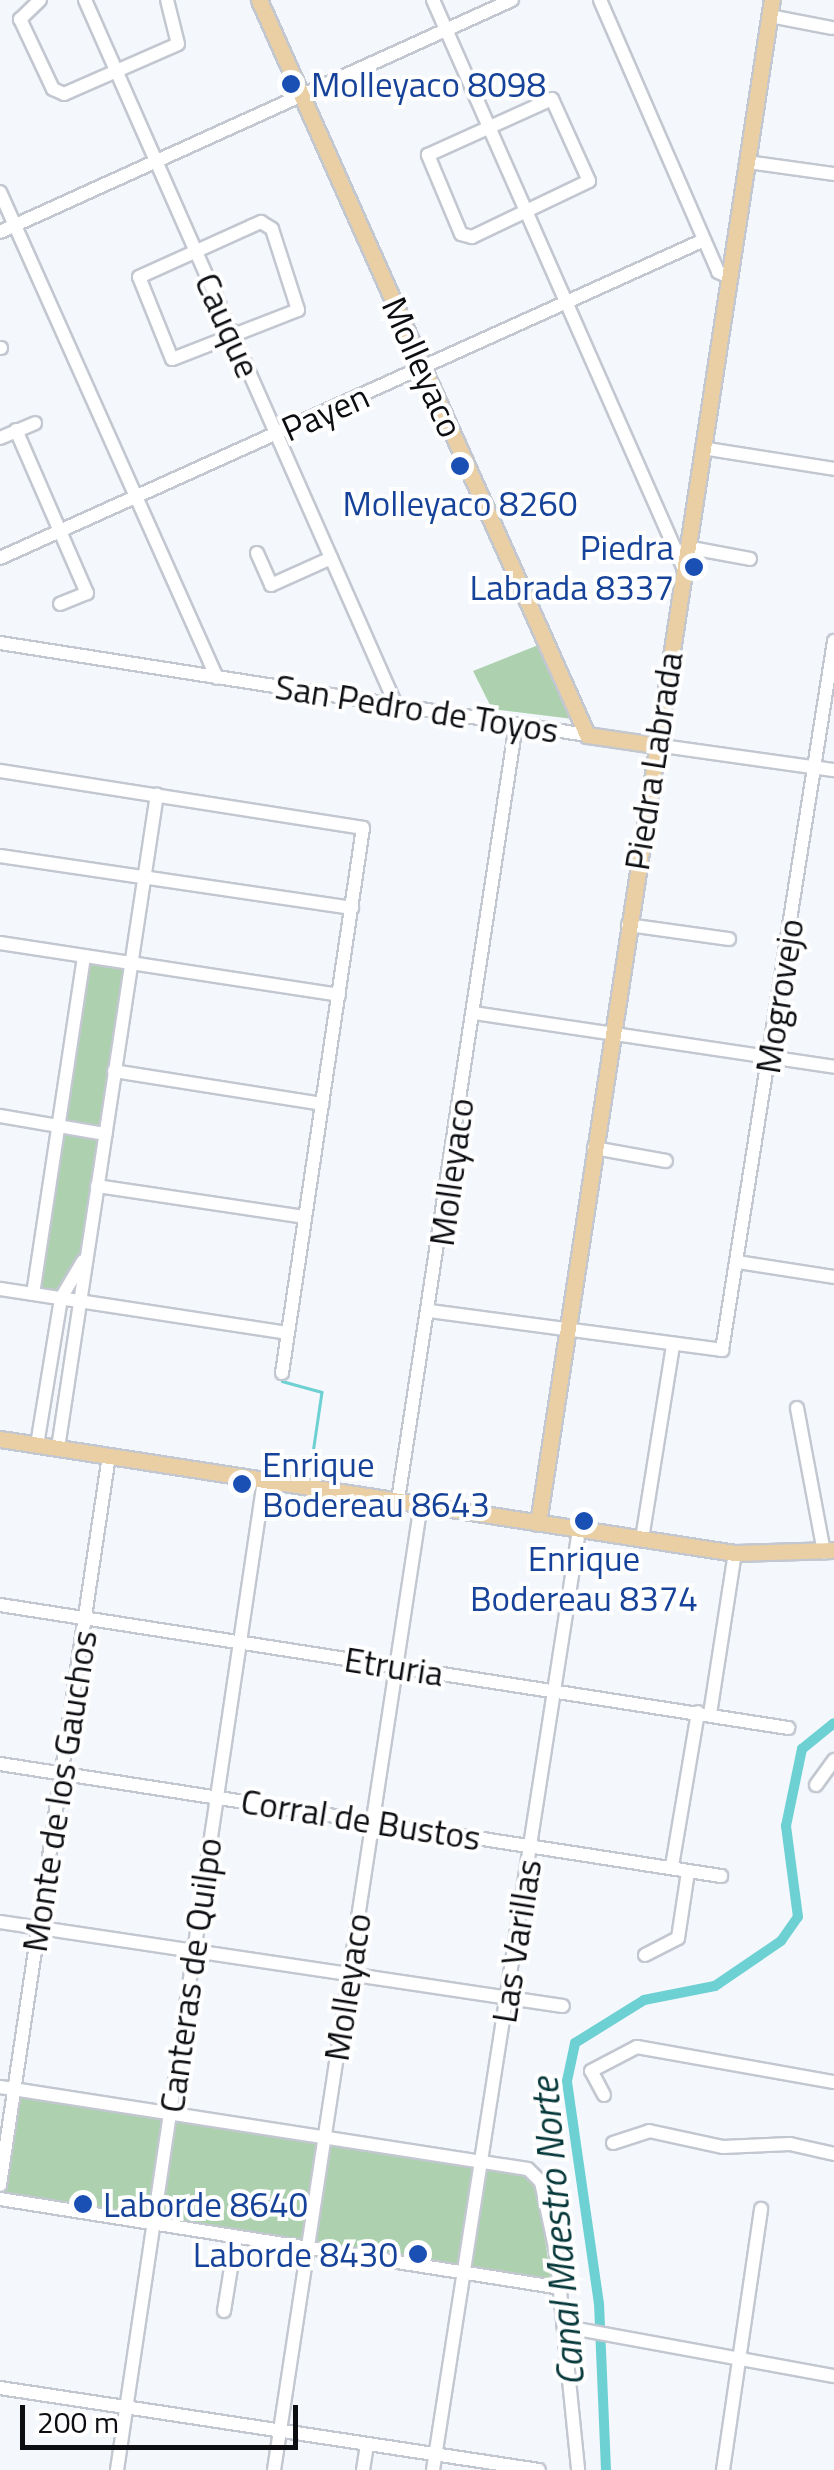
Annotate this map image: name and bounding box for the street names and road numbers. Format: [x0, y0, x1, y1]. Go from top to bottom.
street label: Cauque [186, 266, 270, 384]
street label: Molleyaco [374, 290, 472, 444]
street label: Payen [275, 374, 375, 450]
street label: Piedra Labrada [615, 649, 691, 873]
street label: San Pedro de Toyos [272, 665, 562, 751]
street label: Mogrovejo [746, 916, 812, 1076]
street label: Molleyaco [420, 1095, 482, 1249]
street label: Monte de los Gauchos [13, 1627, 105, 1955]
street label: Etruria [342, 1637, 446, 1695]
street label: Corral de Bustos [238, 1779, 484, 1859]
street label: Canteras de Quilpo [150, 1835, 230, 2115]
street label: Las Varillas [482, 1856, 550, 2026]
street label: Molleyaco [315, 1910, 379, 2064]

